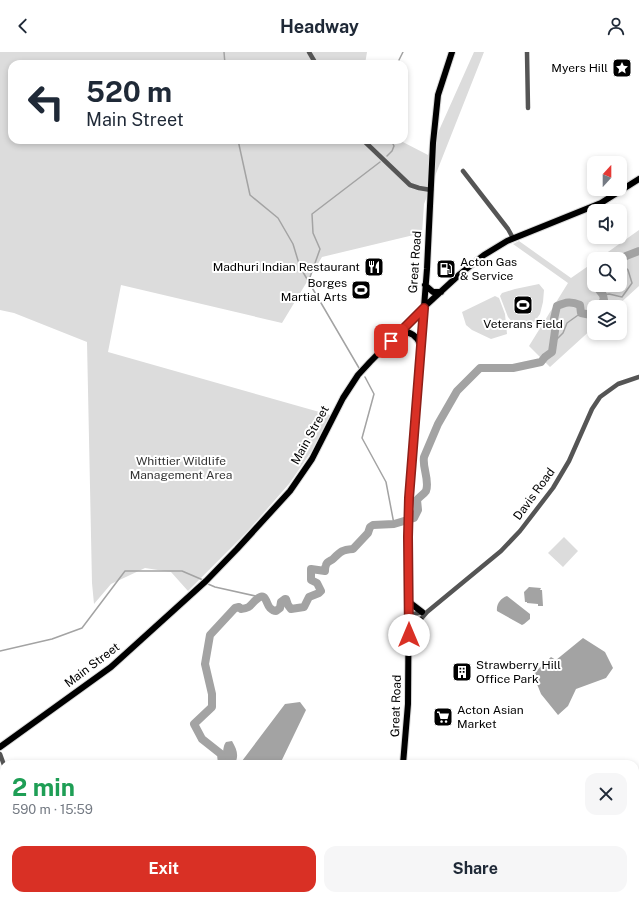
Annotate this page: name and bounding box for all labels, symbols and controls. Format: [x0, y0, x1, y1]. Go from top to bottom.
icon: back [12, 15, 34, 37]
icon: person [605, 15, 627, 37]
text: Headway [280, 16, 359, 37]
place icon: Myers Hill [611, 57, 633, 79]
place label: Myers Hill [551, 61, 608, 75]
text: 520 m [86, 75, 172, 108]
icon: left [20, 76, 72, 128]
text: Main Street [86, 109, 184, 130]
north arrow [587, 156, 627, 196]
map controls [587, 156, 627, 340]
button: sound [587, 204, 627, 244]
street label: Great Road [406, 230, 424, 294]
button: search [587, 252, 627, 292]
place label: Acton Gas & Service [460, 255, 517, 283]
restaurant icon: Madhuri Indian Restaurant [363, 256, 385, 278]
fuel station icon: Acton Gas & Service [435, 258, 457, 280]
place label: Madhuri Indian Restaurant [213, 260, 360, 274]
place label: Borges Martial Arts [281, 276, 347, 304]
sports icon: Borges Martial Arts [350, 279, 372, 301]
sports icon: Veterans Field [512, 294, 534, 316]
button: layers [587, 300, 627, 340]
place label: Veterans Field [483, 317, 563, 331]
pin [374, 324, 408, 358]
icon: arrive [380, 330, 402, 352]
street label: Main Street [288, 403, 332, 467]
park label: Whittier Wildlife Management Area [130, 454, 232, 482]
street label: Davis Road [510, 465, 558, 523]
position arrow [388, 614, 430, 656]
street label: Main Street [62, 640, 122, 690]
place label: Strawberry Hill Office Park [476, 658, 561, 686]
building icon: Strawberry Hill Office Park [451, 661, 473, 683]
street label: Great Road [388, 675, 404, 737]
place label: Acton Asian Market [457, 703, 524, 731]
supermarket icon: Acton Asian Market [432, 706, 454, 728]
text: 2 min [12, 773, 75, 801]
button: close [585, 773, 627, 815]
text: 590 m · 15:59 [12, 802, 93, 817]
button: Exit [12, 846, 316, 892]
button: Share [324, 846, 627, 892]

